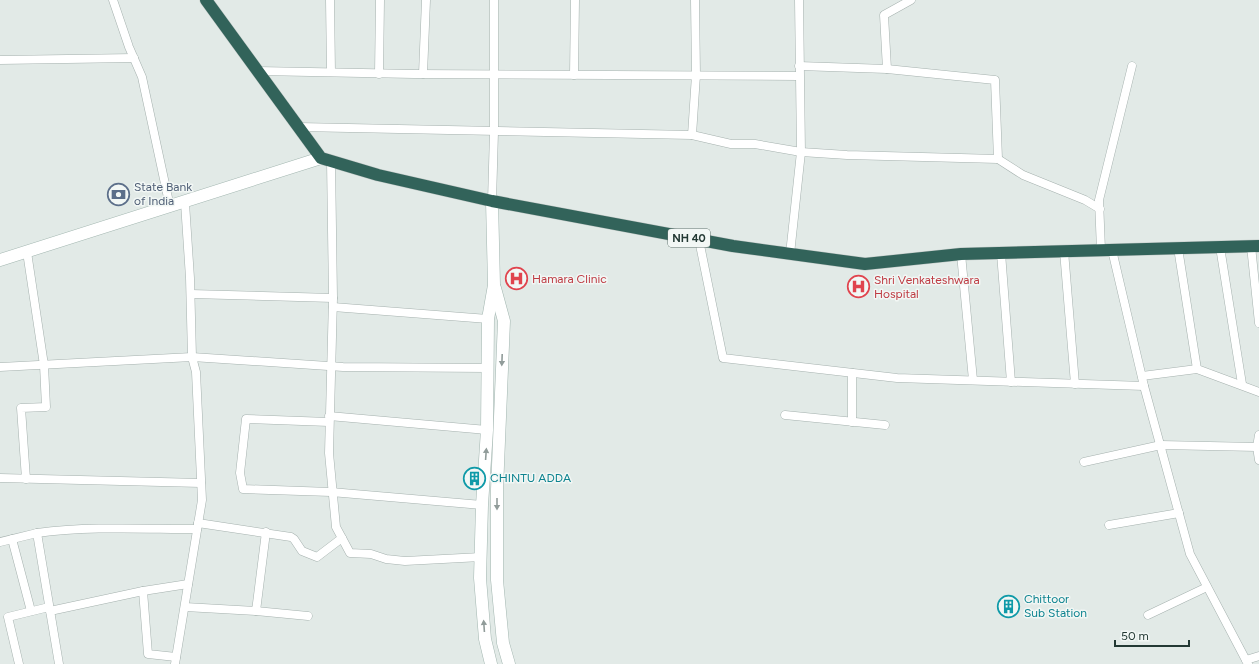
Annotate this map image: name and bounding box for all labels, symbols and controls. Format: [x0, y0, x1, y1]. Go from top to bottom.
place label: State Bank of India [134, 180, 192, 208]
bank icon: State Bank of India [106, 181, 132, 207]
road number: NH 40 [668, 229, 710, 247]
hospital icon: Hamara Clinic [503, 266, 529, 292]
place label: Hamara Clinic [532, 272, 607, 286]
place label: Shri Venkateshwara Hospital [874, 273, 980, 301]
hospital icon: Shri Venkateshwara Hospital [846, 274, 872, 300]
one-way arrow [499, 354, 506, 366]
one-way arrow [482, 448, 489, 460]
building icon: CHINTU ADDA [462, 465, 488, 491]
place label: CHINTU ADDA [490, 471, 571, 485]
one-way arrow [494, 498, 500, 511]
place label: Chittoor Sub Station [1024, 592, 1087, 620]
building icon: Chittoor Sub Station [995, 593, 1021, 619]
one-way arrow [480, 620, 487, 632]
scale bar [1115, 622, 1189, 648]
text: 50 m [1121, 629, 1149, 643]

